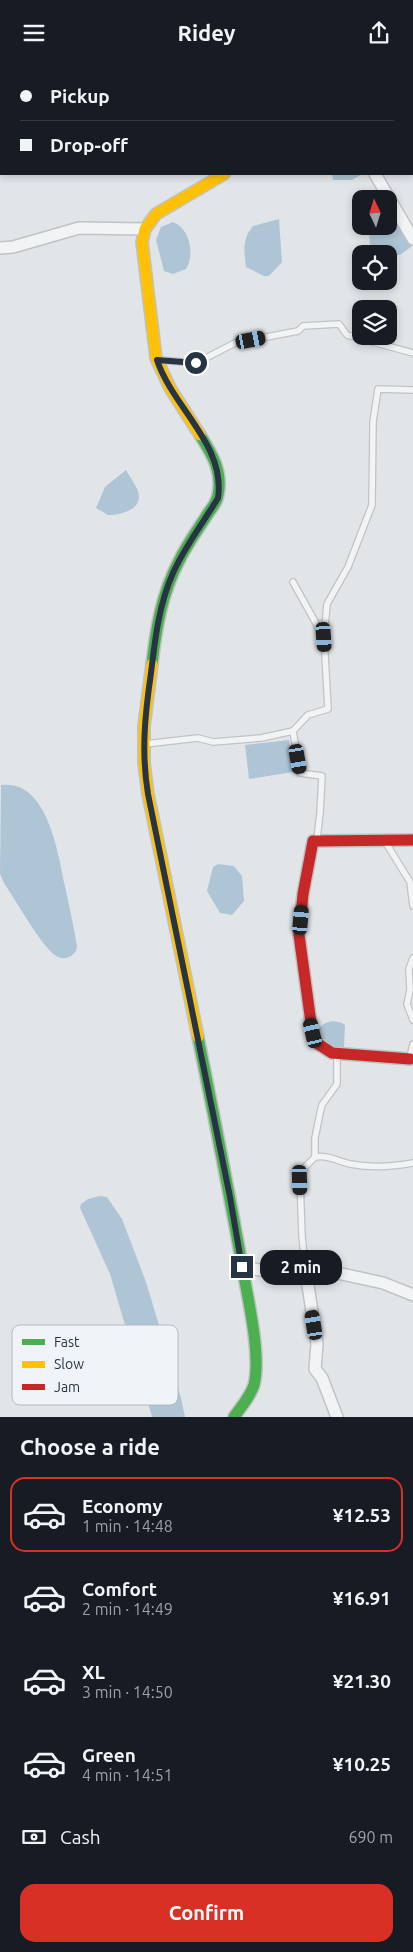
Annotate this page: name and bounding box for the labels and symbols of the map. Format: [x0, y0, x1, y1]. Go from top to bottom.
north arrow [352, 190, 398, 235]
car [234, 330, 267, 350]
route start [185, 352, 207, 374]
car [315, 622, 332, 652]
car [288, 743, 307, 775]
car [292, 904, 309, 936]
car [302, 1017, 323, 1049]
car [291, 1165, 308, 1195]
callout: 2 min [260, 1249, 342, 1285]
route end [231, 1256, 253, 1278]
car [304, 1309, 323, 1341]
legend [12, 1325, 178, 1405]
text: Fast [54, 1334, 80, 1350]
text: Slow [54, 1356, 84, 1372]
text: Jam [54, 1379, 80, 1395]

